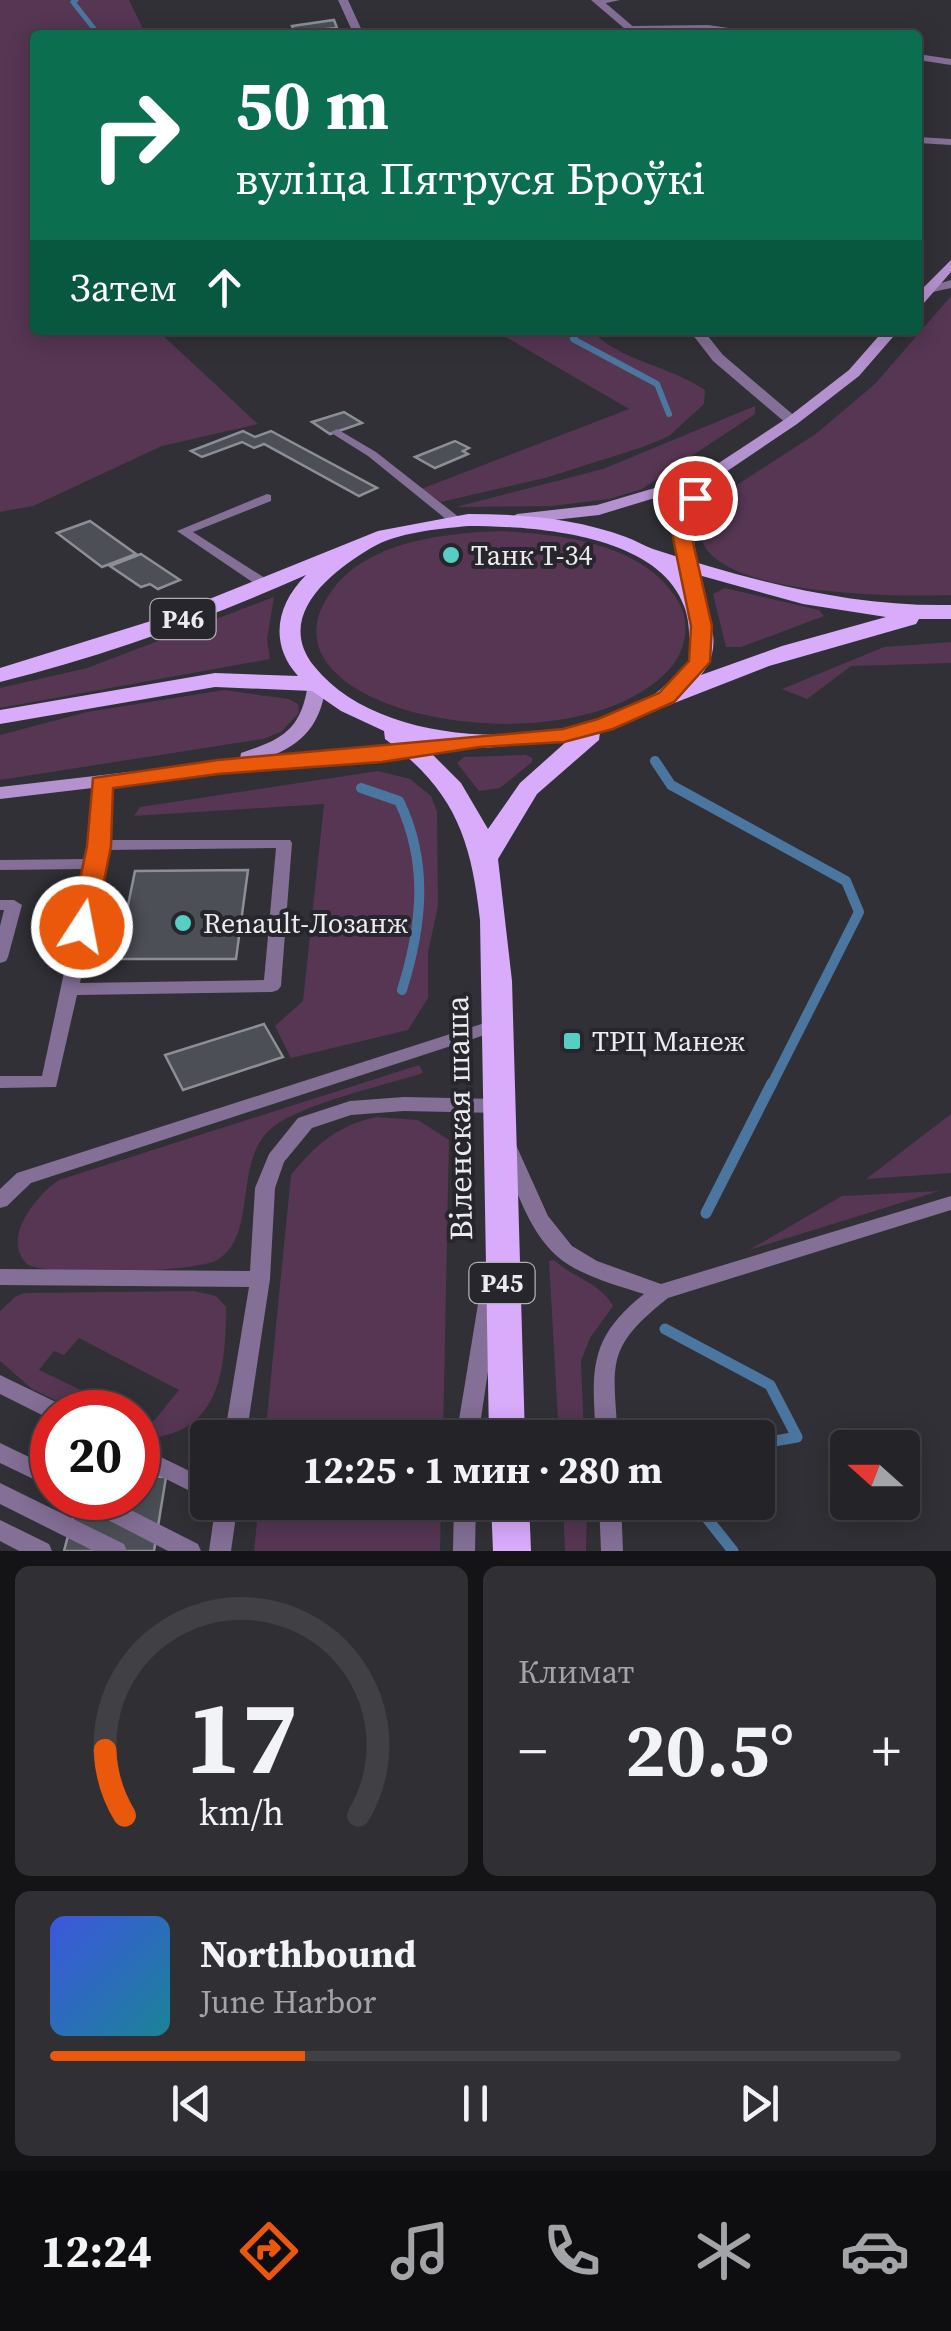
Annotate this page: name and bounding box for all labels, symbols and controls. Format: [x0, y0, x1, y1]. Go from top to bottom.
text: 50 m [235, 56, 389, 152]
icon: right [70, 70, 200, 200]
text: вуліца Пятруся Броўкі [235, 147, 705, 209]
icon: ahead [197, 260, 252, 315]
text: Затем [70, 262, 177, 314]
pin [653, 456, 738, 541]
icon: arrive [668, 471, 723, 526]
place label: Танк Т-34 [471, 536, 593, 574]
marker: Танк Т-34 [440, 544, 462, 566]
road number: Р46 [150, 599, 216, 639]
position arrow [30, 875, 134, 979]
place label: Renault-Лозанж [203, 904, 408, 942]
marker: Renault-Лозанж [172, 912, 194, 934]
street label: Віленская шаша [435, 994, 483, 1241]
place label: ТРЦ Манеж [592, 1022, 745, 1060]
marker: ТРЦ Манеж [561, 1030, 583, 1052]
road number: Р45 [470, 1263, 534, 1303]
speed limit sign: 20 [30, 1390, 160, 1520]
north arrow [830, 1430, 920, 1520]
map controls [830, 1430, 920, 1520]
text: 12:25 · 1 мин · 280 m [303, 1444, 662, 1496]
text: Климат [518, 1650, 634, 1694]
text: 17 [185, 1665, 298, 1808]
text: 20.5° [625, 1698, 794, 1801]
text: − [518, 1713, 547, 1788]
text: + [872, 1713, 901, 1788]
text: km/h [199, 1788, 284, 1837]
text: Northbound [200, 1928, 416, 1980]
text: June Harbor [200, 1980, 376, 2024]
icon: previous [164, 2076, 219, 2131]
icon: pause [448, 2076, 503, 2131]
icon: next [732, 2076, 787, 2131]
icon: directions [234, 2216, 304, 2286]
icon: music [385, 2216, 455, 2286]
icon: phone [537, 2216, 607, 2286]
icon: climate [689, 2216, 759, 2286]
icon: car [840, 2216, 910, 2286]
text: 12:24 [41, 2220, 152, 2282]

